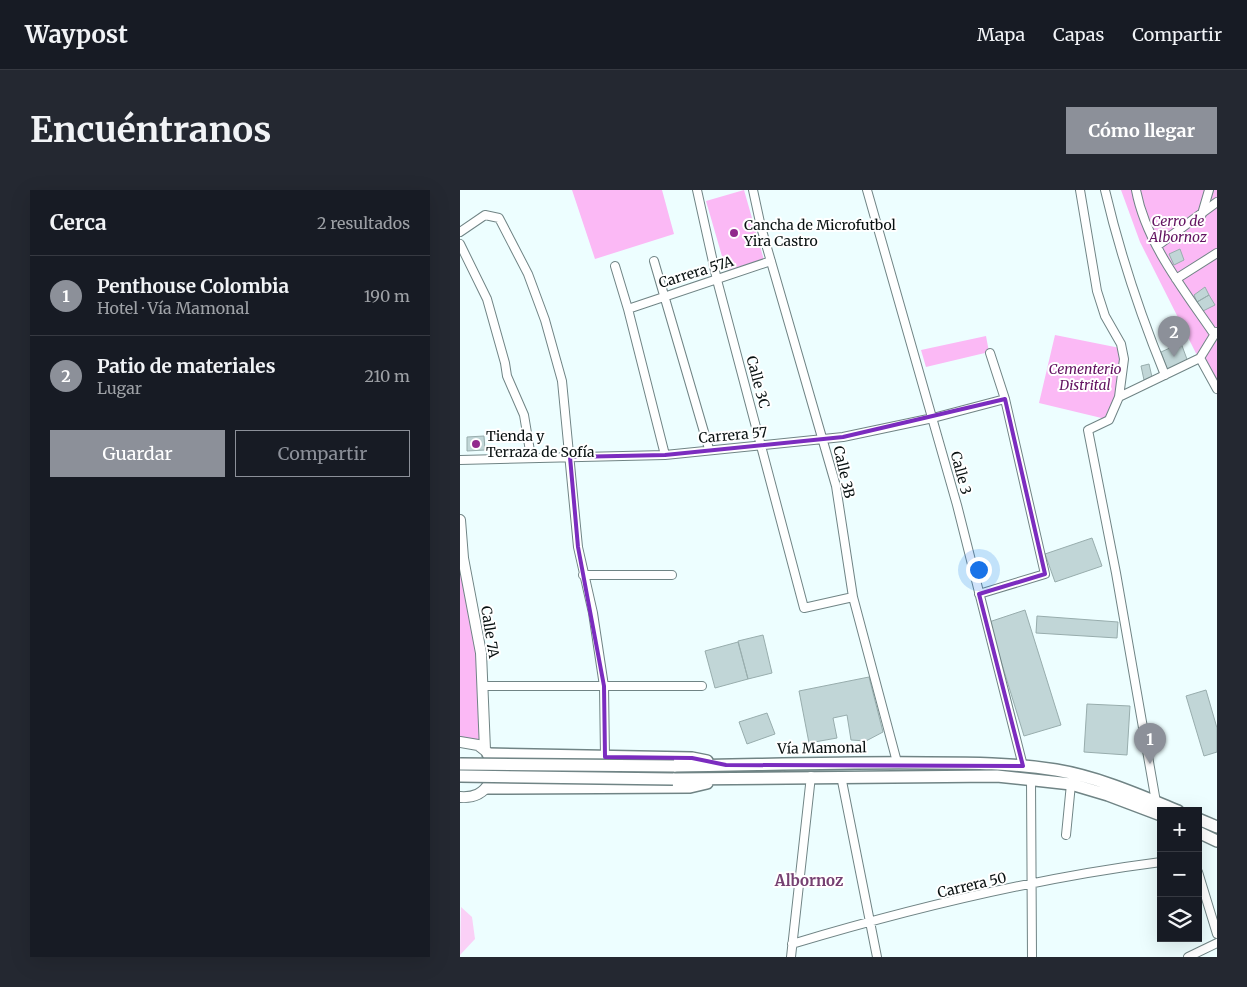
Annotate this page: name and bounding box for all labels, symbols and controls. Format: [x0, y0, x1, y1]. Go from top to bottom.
text: Waypost [25, 19, 128, 50]
text: Mapa [977, 23, 1025, 46]
text: Capas [1053, 23, 1104, 46]
text: Compartir [1132, 23, 1222, 46]
button: Cómo llegar [1066, 107, 1217, 154]
text: Encuéntranos [30, 108, 271, 152]
text: Cerca [50, 209, 107, 236]
park label: Cerro de Albornoz [1148, 212, 1208, 246]
text: 2 resultados [317, 213, 410, 233]
place label: Cancha de Microfutbol Yira Castro [743, 216, 897, 250]
marker: Cancha de Microfutbol Yira Castro [728, 227, 740, 239]
street label: Carrera 57A [656, 252, 736, 292]
text: Penthouse Colombia [97, 274, 289, 298]
text: 1 [62, 286, 70, 306]
text: 190 m [364, 286, 410, 306]
text: Hotel · Vía Mamonal [97, 298, 249, 318]
pin: 2 [1158, 316, 1190, 357]
text: Patio de materiales [97, 354, 276, 378]
street label: Calle 3C [742, 354, 774, 410]
park label: Cementerio Distrital [1048, 360, 1122, 394]
text: 2 [61, 366, 71, 386]
text: 210 m [365, 366, 410, 386]
text: Lugar [97, 378, 142, 398]
street label: Carrera 57 [698, 423, 768, 447]
place label: Tienda y Terraza de Sofía [486, 427, 595, 461]
button: Guardar [50, 430, 225, 477]
button: Compartir [235, 430, 410, 477]
marker: Tienda y Terraza de Sofía [470, 438, 482, 450]
street label: Calle 3B [829, 444, 859, 500]
street label: Calle 3 [947, 449, 975, 497]
your location [966, 557, 992, 583]
street label: Calle 7A [477, 605, 503, 659]
pin: 1 [1134, 723, 1166, 764]
street label: Vía Mamonal [776, 738, 867, 758]
map controls [1157, 807, 1202, 942]
button: + [1157, 807, 1202, 852]
button: − [1157, 852, 1202, 897]
street label: Carrera 50 [936, 868, 1008, 902]
district label: Albornoz [774, 871, 843, 890]
button: layers [1157, 897, 1202, 942]

